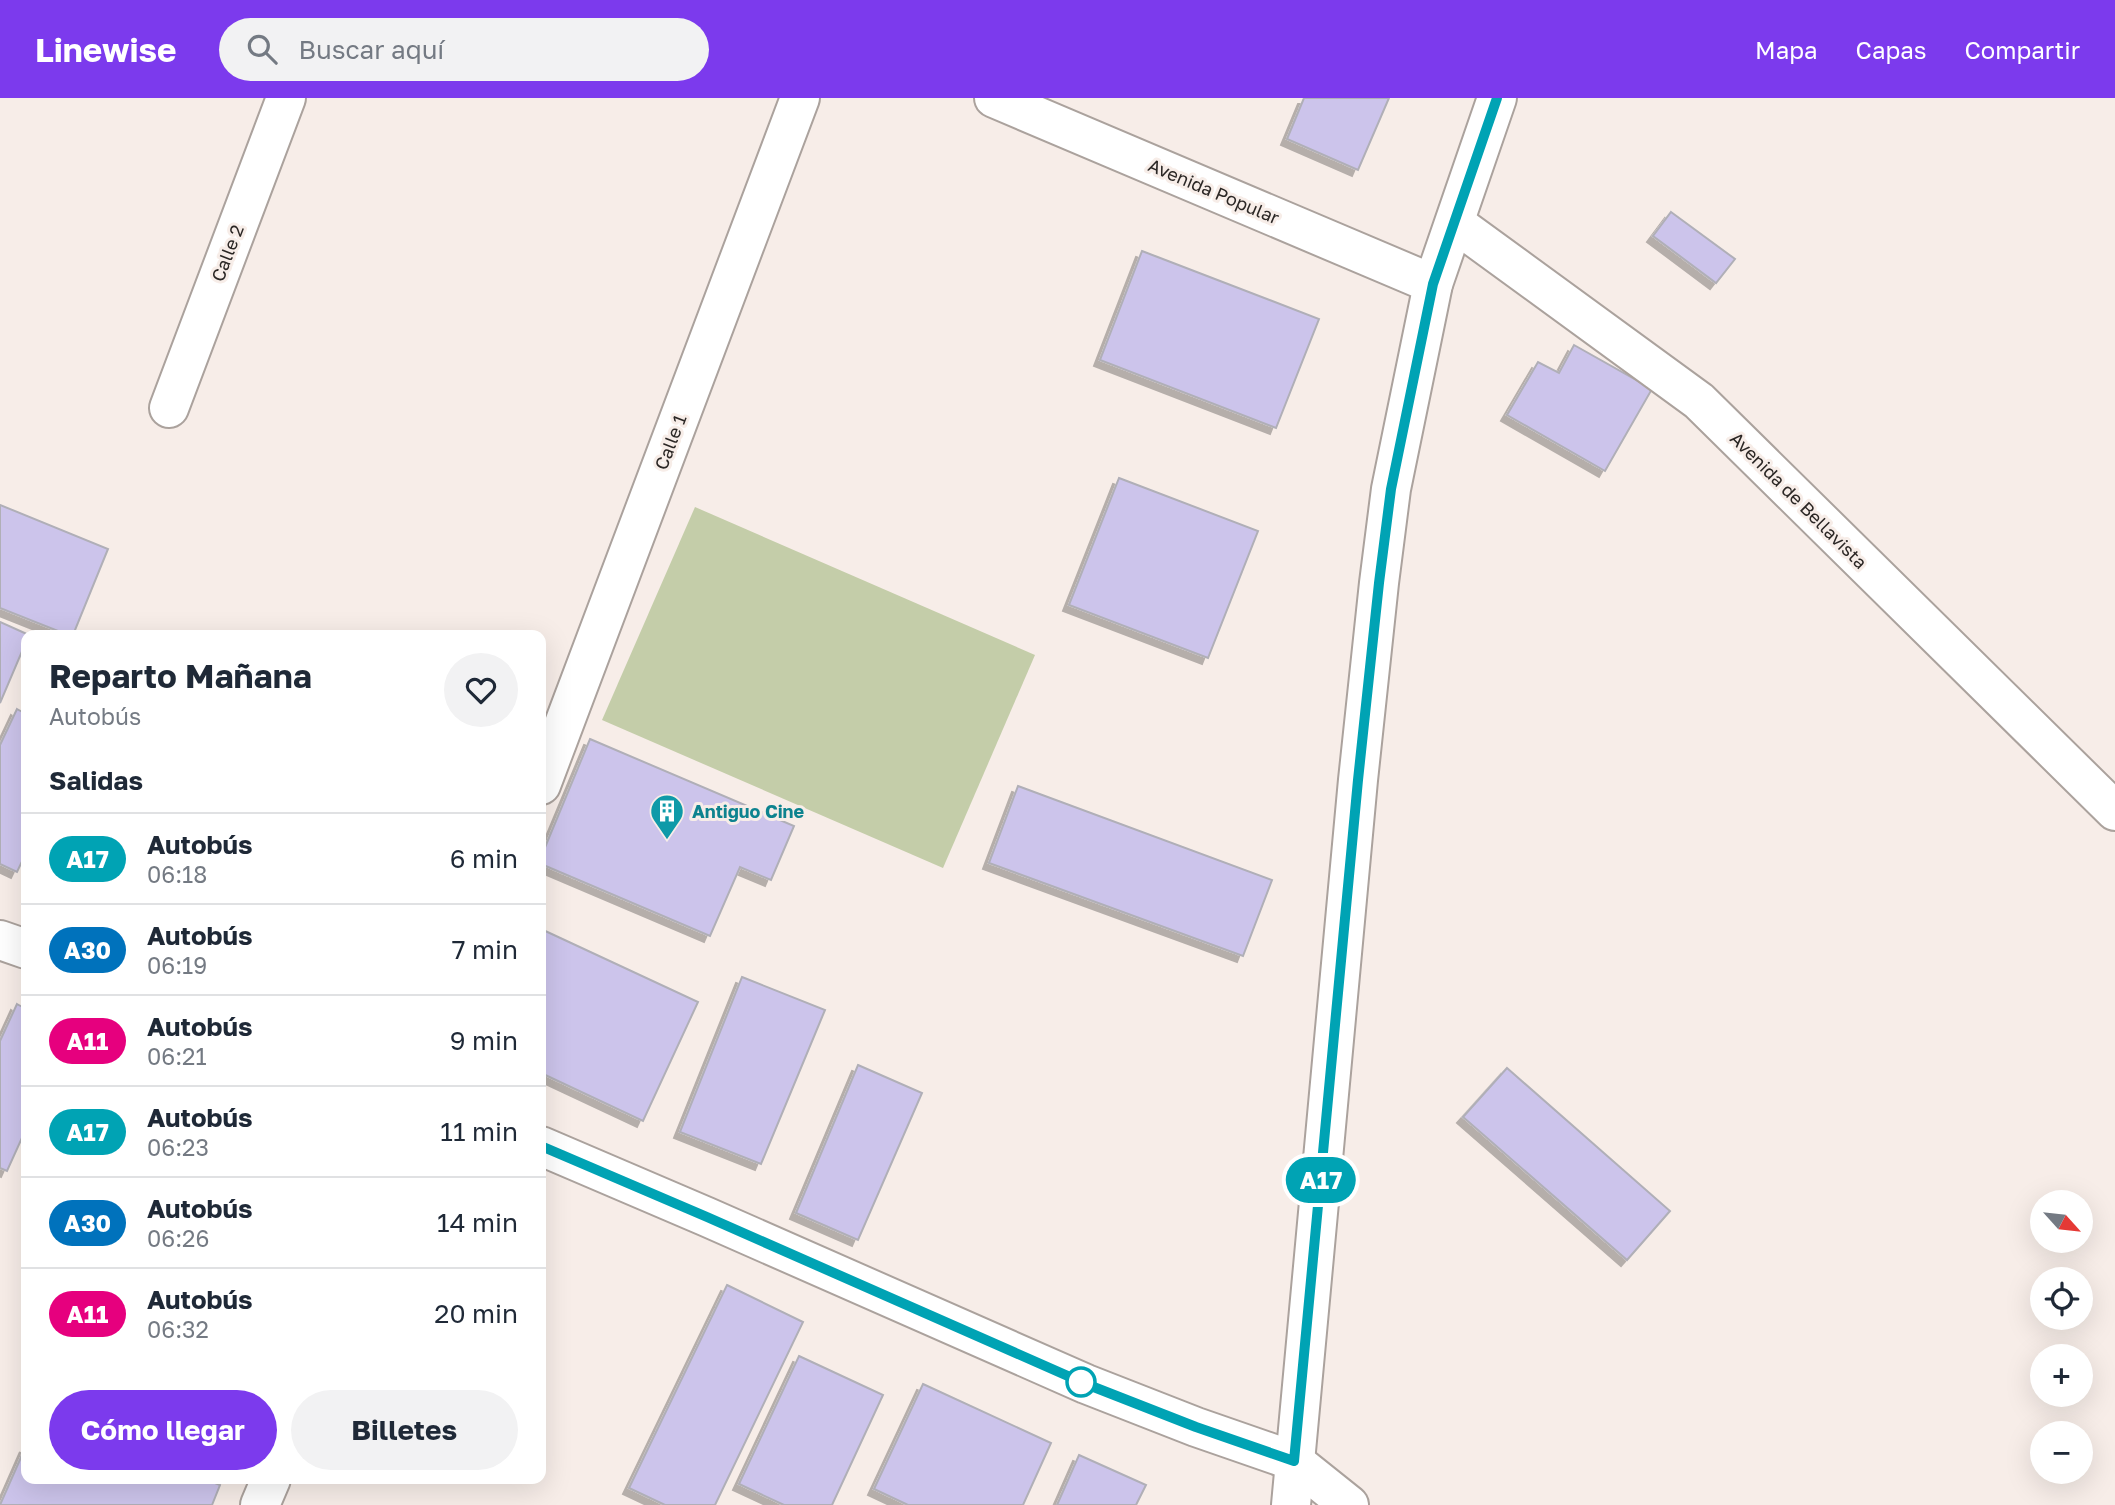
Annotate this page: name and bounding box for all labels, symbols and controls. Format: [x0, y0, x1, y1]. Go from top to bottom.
search box [219, 18, 709, 81]
text: Linewise [35, 30, 177, 69]
icon: search [243, 30, 281, 68]
text: Buscar aquí [299, 34, 444, 65]
text: Mapa [1755, 35, 1818, 64]
text: Capas [1856, 35, 1926, 64]
text: Compartir [1964, 35, 2080, 64]
street label: Avenida Popular [1145, 154, 1283, 228]
street label: Calle 2 [206, 221, 248, 285]
street label: Calle 1 [649, 411, 691, 473]
street label: Avenida de Bellavista [1726, 427, 1872, 573]
button: heart [444, 653, 518, 727]
text: Reparto Mañana [49, 656, 312, 695]
text: Autobús [49, 702, 141, 730]
text: Salidas [49, 765, 143, 796]
building icon: Antiguo Cine [648, 792, 686, 841]
place label: Antiguo Cine [692, 800, 804, 822]
text: Autobús [147, 829, 253, 860]
text: 6 min [450, 843, 518, 874]
text: A17 [66, 844, 109, 873]
text: 06:18 [147, 860, 207, 888]
text: Autobús [147, 920, 253, 951]
text: 7 min [452, 934, 518, 965]
text: A30 [64, 935, 111, 964]
text: 06:19 [147, 951, 207, 979]
text: Autobús [147, 1011, 253, 1042]
text: 9 min [450, 1025, 518, 1056]
text: A11 [67, 1026, 108, 1055]
text: 06:21 [147, 1042, 207, 1070]
text: Autobús [147, 1102, 253, 1133]
text: 11 min [440, 1116, 518, 1147]
text: A17 [66, 1117, 109, 1146]
text: 06:23 [147, 1133, 209, 1161]
line badge: A17 [1281, 1157, 1361, 1203]
text: A17 [1300, 1165, 1342, 1194]
north arrow [2030, 1190, 2093, 1253]
map controls [2030, 1190, 2093, 1484]
text: Autobús [147, 1193, 253, 1224]
text: 14 min [437, 1207, 518, 1238]
text: A30 [64, 1208, 111, 1237]
text: 06:26 [147, 1224, 209, 1252]
button: locate [2030, 1267, 2093, 1330]
text: Autobús [147, 1284, 253, 1315]
text: 20 min [434, 1298, 518, 1329]
text: A11 [67, 1299, 108, 1328]
text: 06:32 [147, 1315, 209, 1343]
button: + [2030, 1344, 2093, 1407]
unlabelled marker [1066, 1367, 1096, 1397]
button: Cómo llegar [49, 1390, 277, 1470]
button: Billetes [291, 1390, 518, 1470]
button: − [2030, 1421, 2093, 1484]

